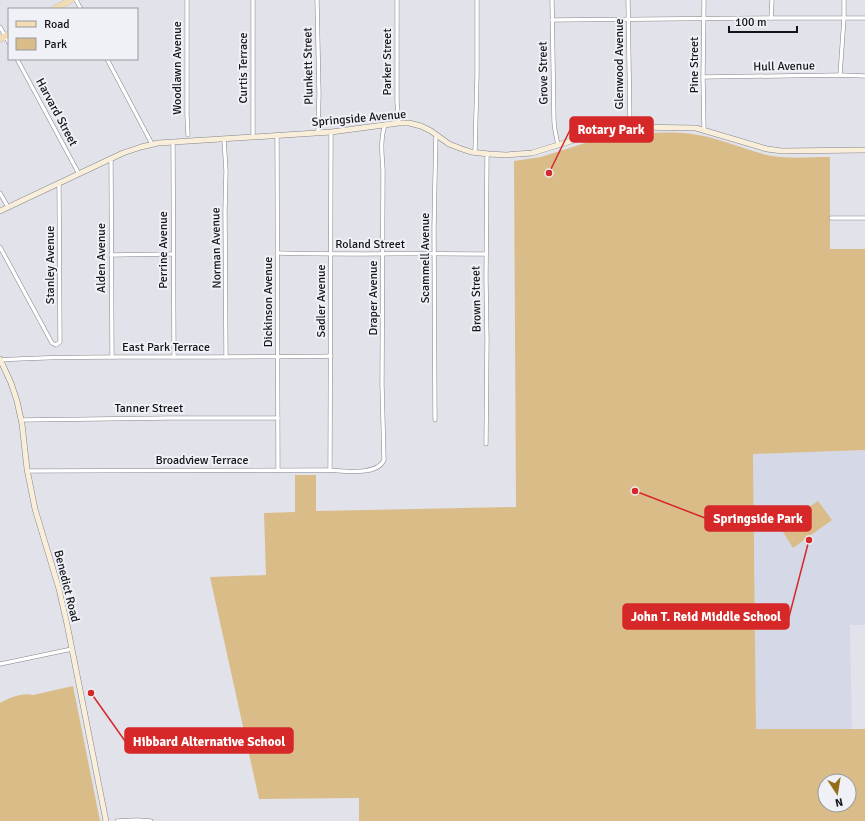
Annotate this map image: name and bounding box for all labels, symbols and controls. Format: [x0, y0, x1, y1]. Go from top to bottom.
legend [8, 8, 138, 60]
scale bar [729, 8, 797, 34]
text: 100 m [735, 15, 767, 30]
text: Road [44, 17, 70, 32]
street label: Glenwood Avenue [612, 18, 627, 110]
street label: Woodlawn Avenue [170, 21, 185, 115]
street label: Plunkett Street [300, 27, 317, 105]
street label: Parker Street [380, 28, 395, 96]
street label: Curtis Terrace [236, 32, 251, 104]
text: Park [44, 37, 67, 52]
street label: Pine Street [687, 37, 702, 93]
street label: Grove Street [535, 41, 552, 105]
street label: Hull Avenue [753, 58, 815, 75]
street label: Harvard Street [32, 76, 81, 149]
street label: Springside Avenue [311, 107, 407, 130]
callout: Rotary Park [570, 117, 653, 142]
text: Rotary Park [577, 122, 645, 138]
street label: Norman Avenue [208, 207, 225, 289]
street label: Perrine Avenue [156, 211, 171, 289]
street label: Scammell Avenue [418, 213, 433, 303]
street label: Alden Avenue [94, 223, 109, 293]
street label: Stanley Avenue [43, 226, 58, 304]
street label: Roland Street [335, 237, 405, 252]
street label: Dickinson Avenue [261, 257, 276, 347]
street label: Draper Avenue [366, 260, 381, 336]
street label: Sadler Avenue [314, 264, 329, 338]
street label: Brown Street [468, 266, 485, 332]
street label: East Park Terrace [122, 340, 210, 355]
street label: Tanner Street [115, 401, 183, 416]
street label: Broadview Terrace [156, 453, 248, 468]
callout: Springside Park [705, 506, 811, 531]
text: Springside Park [713, 511, 803, 527]
street label: Benedict Road [50, 549, 83, 624]
callout: John T. Reid Middle School [623, 604, 789, 629]
text: John T. Reid Middle School [631, 609, 781, 625]
callout: Hibbard Alternative School [125, 728, 293, 753]
text: Hibbard Alternative School [133, 734, 285, 750]
north arrow [817, 773, 857, 813]
text: N [834, 795, 844, 809]

